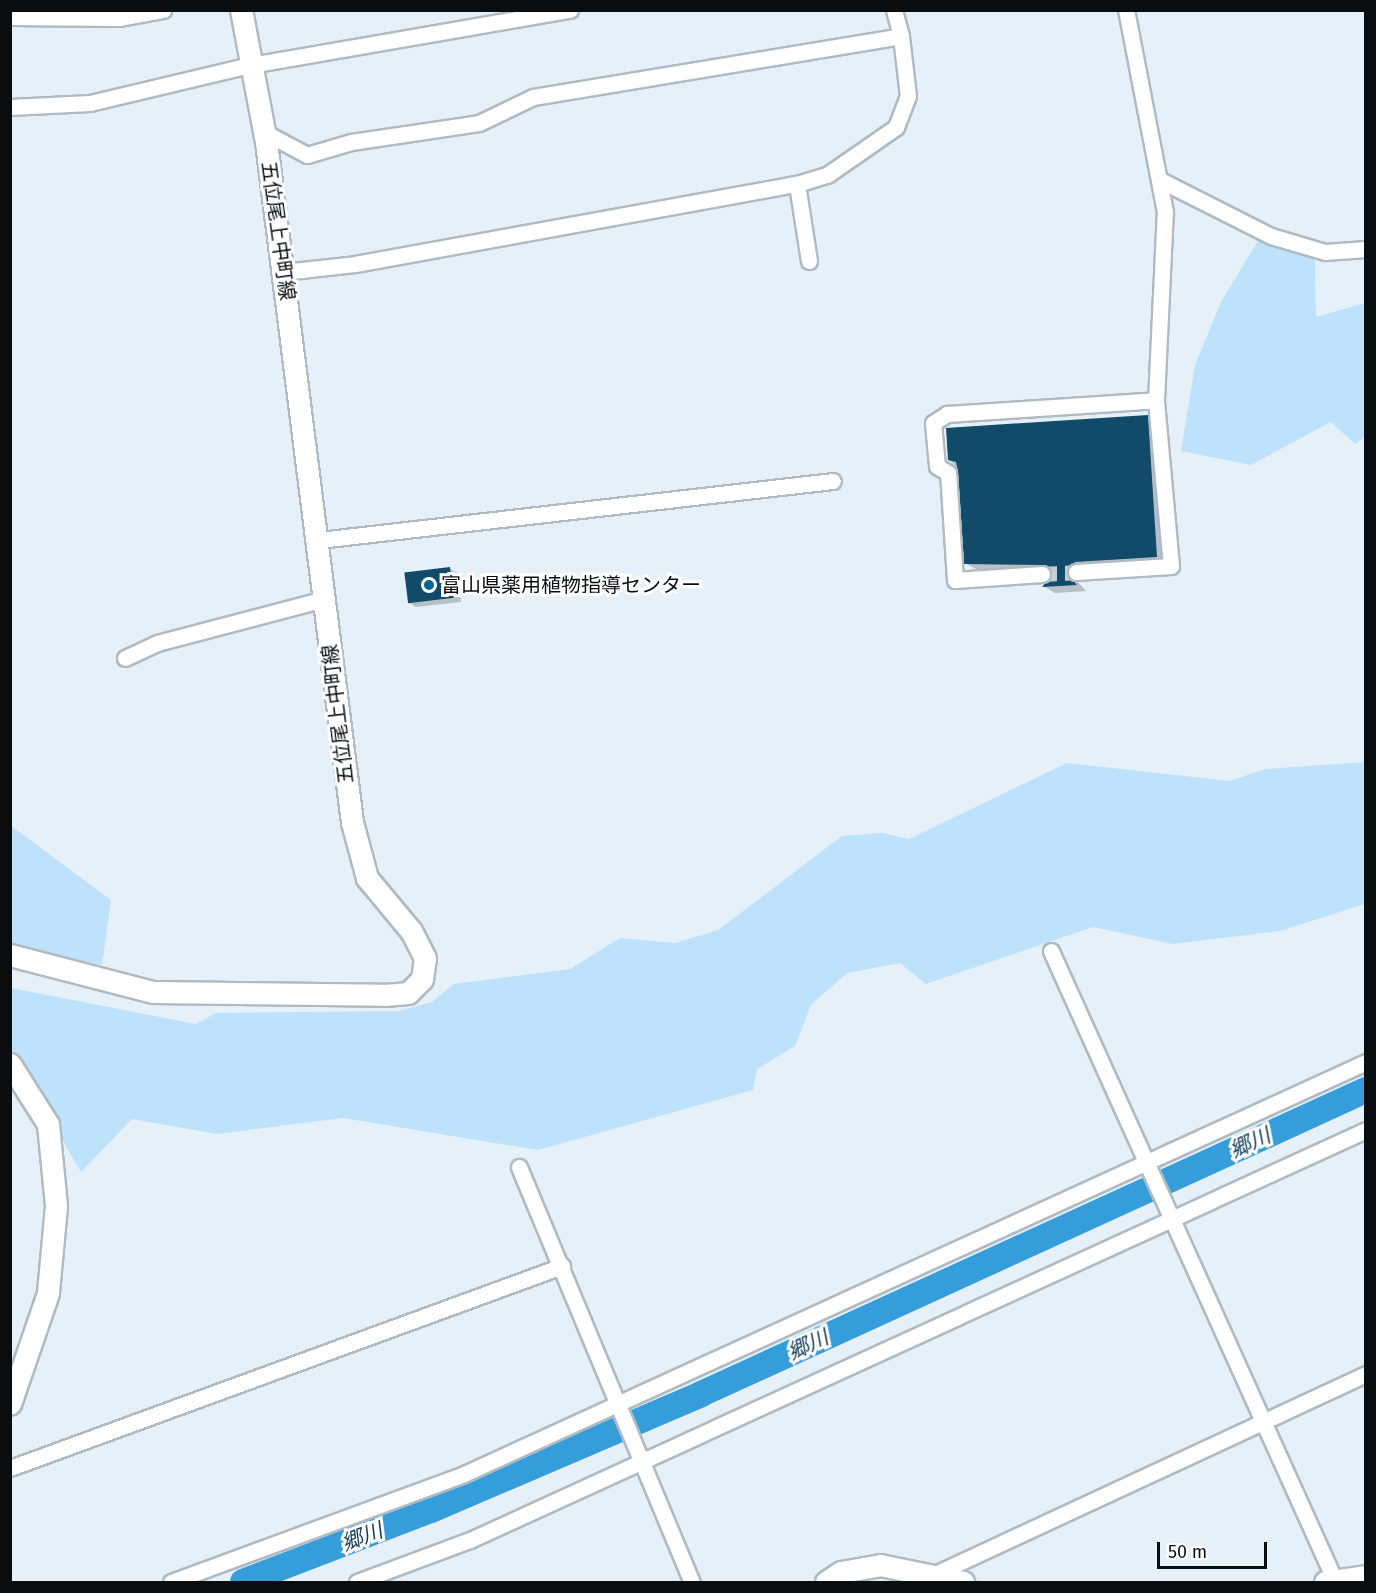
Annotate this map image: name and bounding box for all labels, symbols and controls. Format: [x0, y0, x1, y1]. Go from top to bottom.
street label: 五位尾上中町線 [256, 160, 300, 302]
place label: 富山県薬用植物指導センター [441, 573, 701, 597]
marker: 富山県薬用植物指導センター [422, 578, 436, 592]
street label: 五位尾上中町線 [318, 643, 358, 785]
water label: 郷川 [1226, 1123, 1274, 1163]
water label: 郷川 [784, 1325, 832, 1365]
water label: 郷川 [338, 1518, 386, 1556]
scale bar [1160, 1530, 1270, 1568]
text: 50 m [1168, 1541, 1207, 1563]

